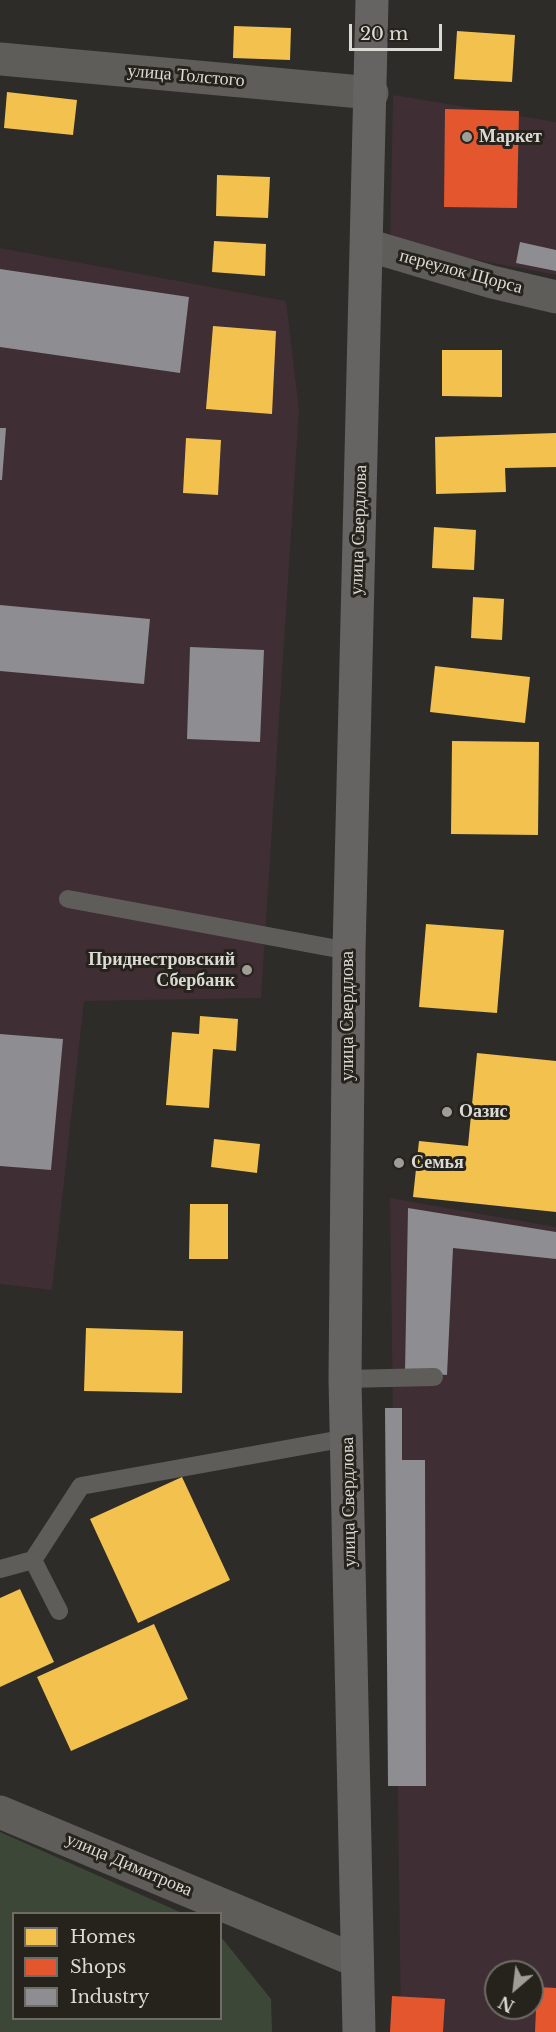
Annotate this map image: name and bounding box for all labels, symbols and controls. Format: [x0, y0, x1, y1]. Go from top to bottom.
scale bar [352, 12, 445, 50]
text: 20 m [360, 23, 408, 45]
street label: улица Толстого [127, 60, 245, 92]
place label: Маркет [479, 126, 542, 148]
marker: Маркет [460, 130, 474, 144]
street label: переулок Щорса [397, 245, 525, 299]
street label: улица Свердлова [346, 465, 372, 595]
place label: Приднестровский Сбербанк [88, 949, 235, 992]
street label: улица Свердлова [337, 951, 359, 1081]
marker: Приднестровский Сбербанк [240, 963, 254, 977]
place label: Оазис [459, 1101, 508, 1123]
marker: Оазис [440, 1105, 454, 1119]
place label: Семья [411, 1152, 464, 1174]
marker: Семья [392, 1156, 406, 1170]
street label: улица Свердлова [337, 1437, 361, 1567]
street label: улица Димитрова [63, 1829, 195, 1901]
legend [12, 1912, 222, 2020]
text: Homes [70, 1926, 136, 1948]
text: Shops [70, 1956, 126, 1978]
north arrow [484, 1960, 544, 2020]
text: Industry [70, 1986, 149, 2008]
text: N [495, 1992, 518, 2016]

